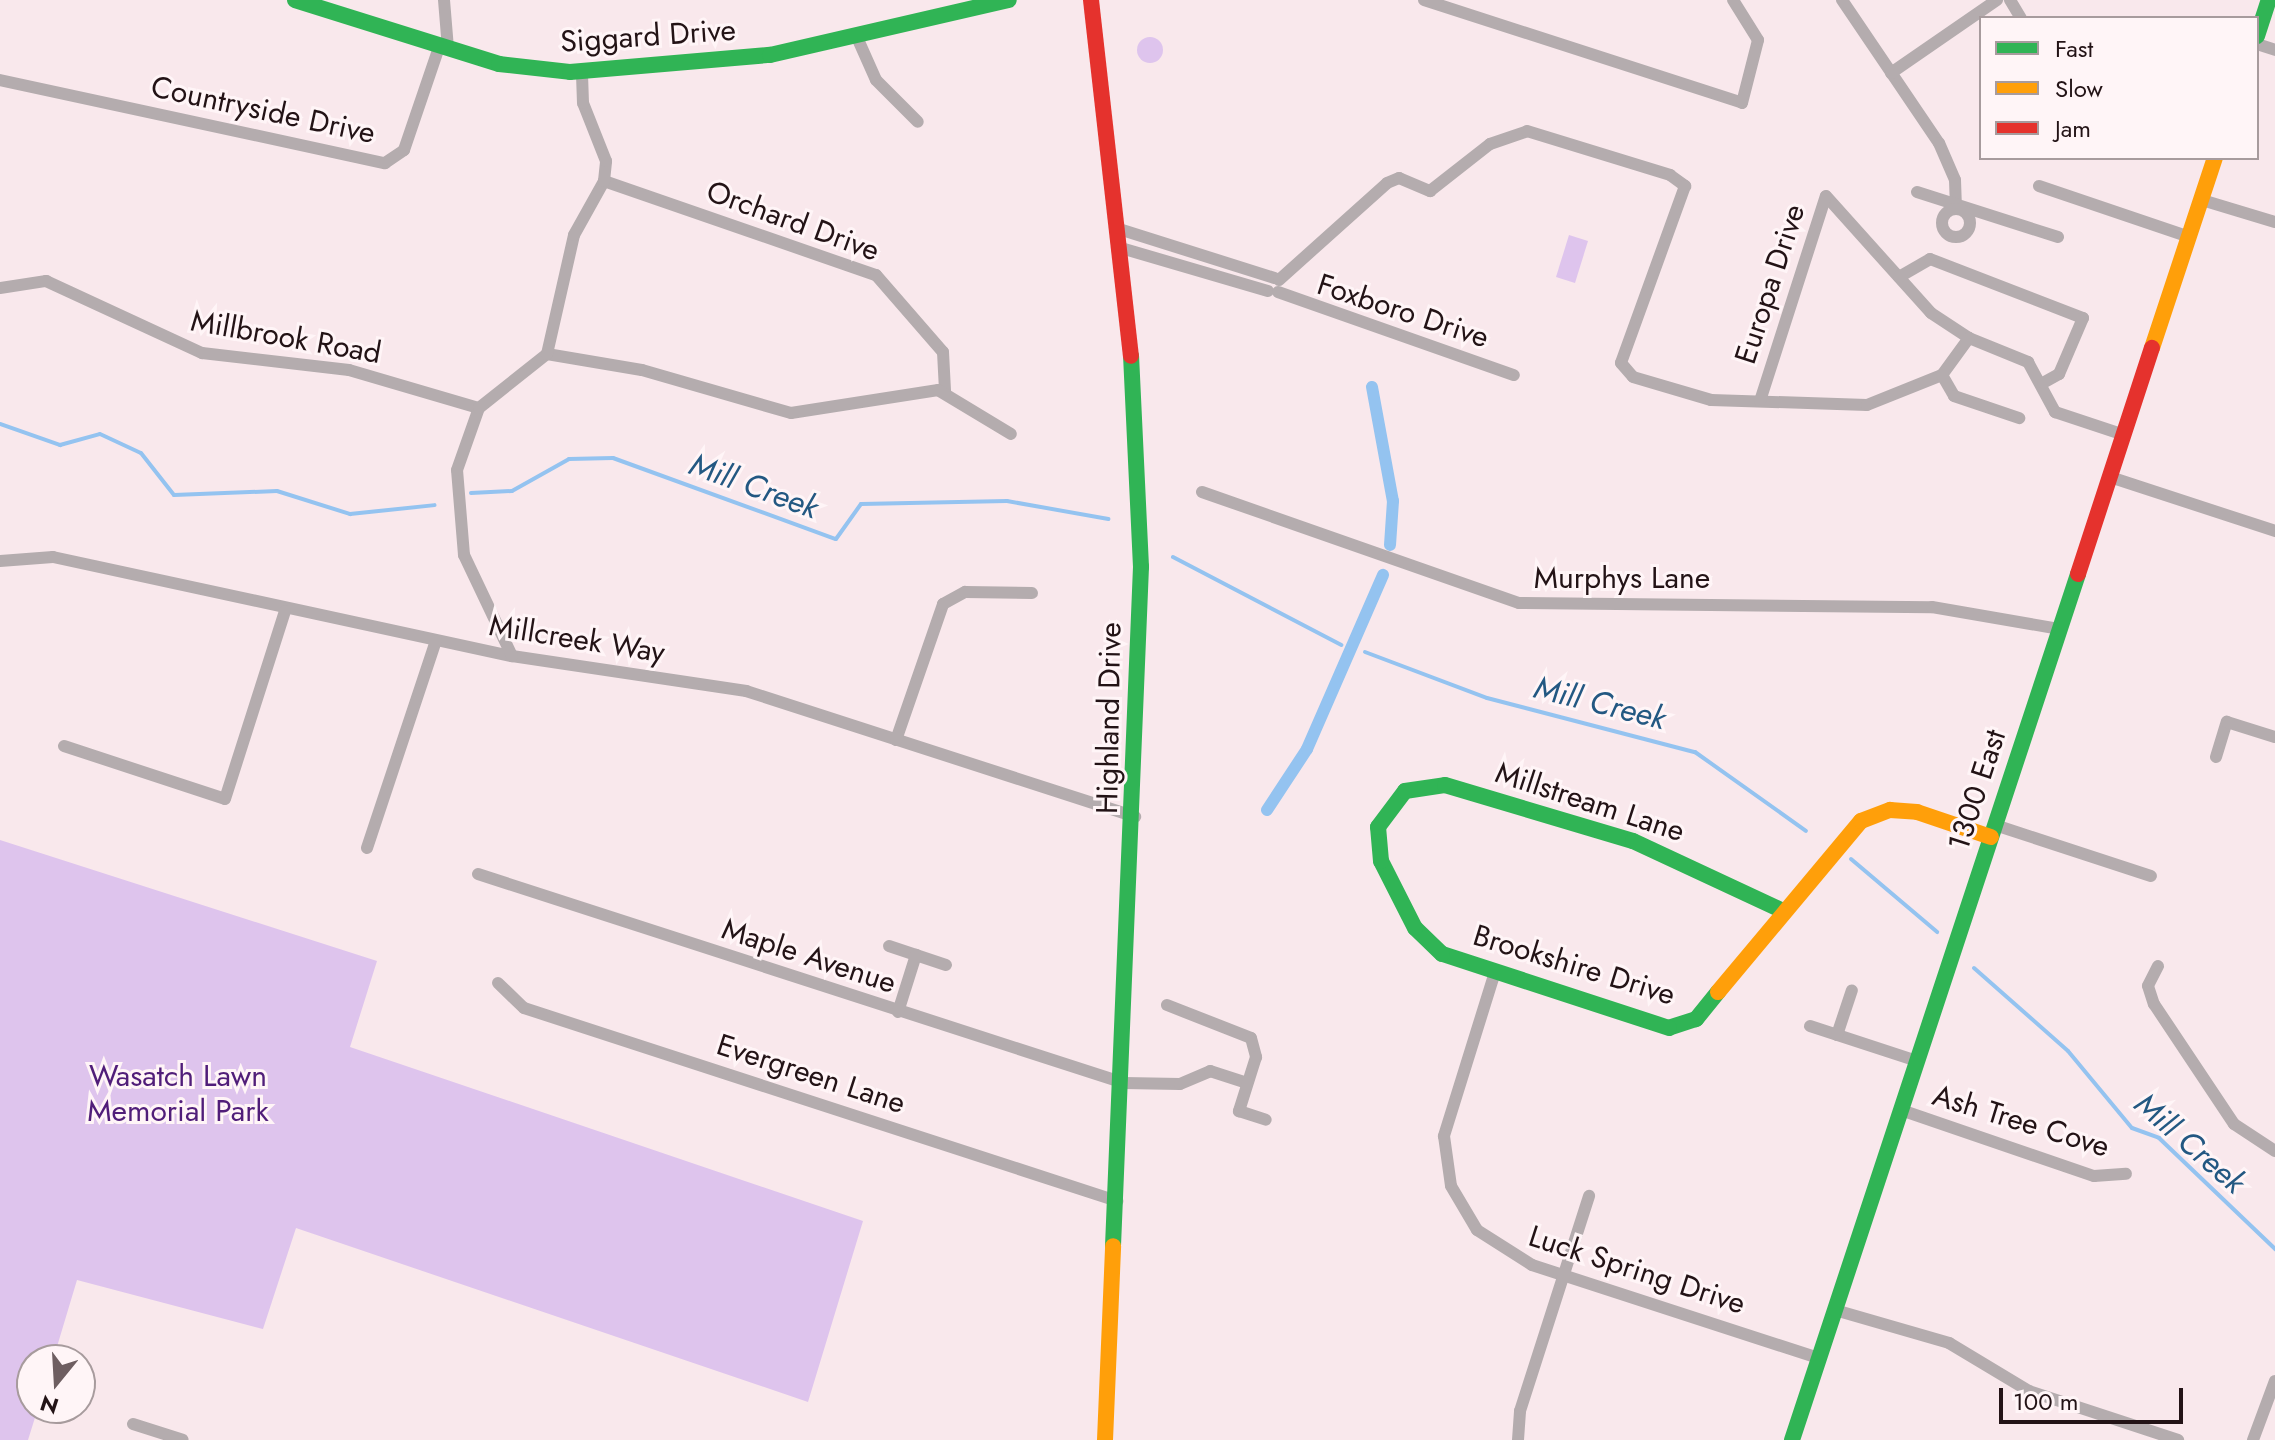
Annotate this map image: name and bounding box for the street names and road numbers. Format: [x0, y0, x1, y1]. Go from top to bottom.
street label: Siggard Drive [559, 12, 737, 60]
street label: Countryside Drive [148, 69, 378, 151]
street label: Orchard Drive [702, 173, 884, 269]
street label: Europa Drive [1727, 200, 1813, 368]
street label: Foxboro Drive [1313, 266, 1493, 356]
street label: Millbrook Road [188, 303, 384, 371]
street label: Murphys Lane [1534, 560, 1710, 596]
street label: Millcreek Way [487, 607, 667, 671]
street label: Highland Drive [1089, 622, 1129, 814]
street label: 1300 East [1941, 725, 2013, 855]
street label: Millstream Lane [1491, 755, 1689, 849]
street label: Maple Avenue [718, 911, 900, 1001]
street label: Brookshire Drive [1469, 917, 1679, 1013]
street label: Evergreen Lane [712, 1027, 910, 1121]
street label: Ash Tree Cove [1928, 1077, 2114, 1165]
street label: Luck Spring Drive [1524, 1218, 1750, 1322]

